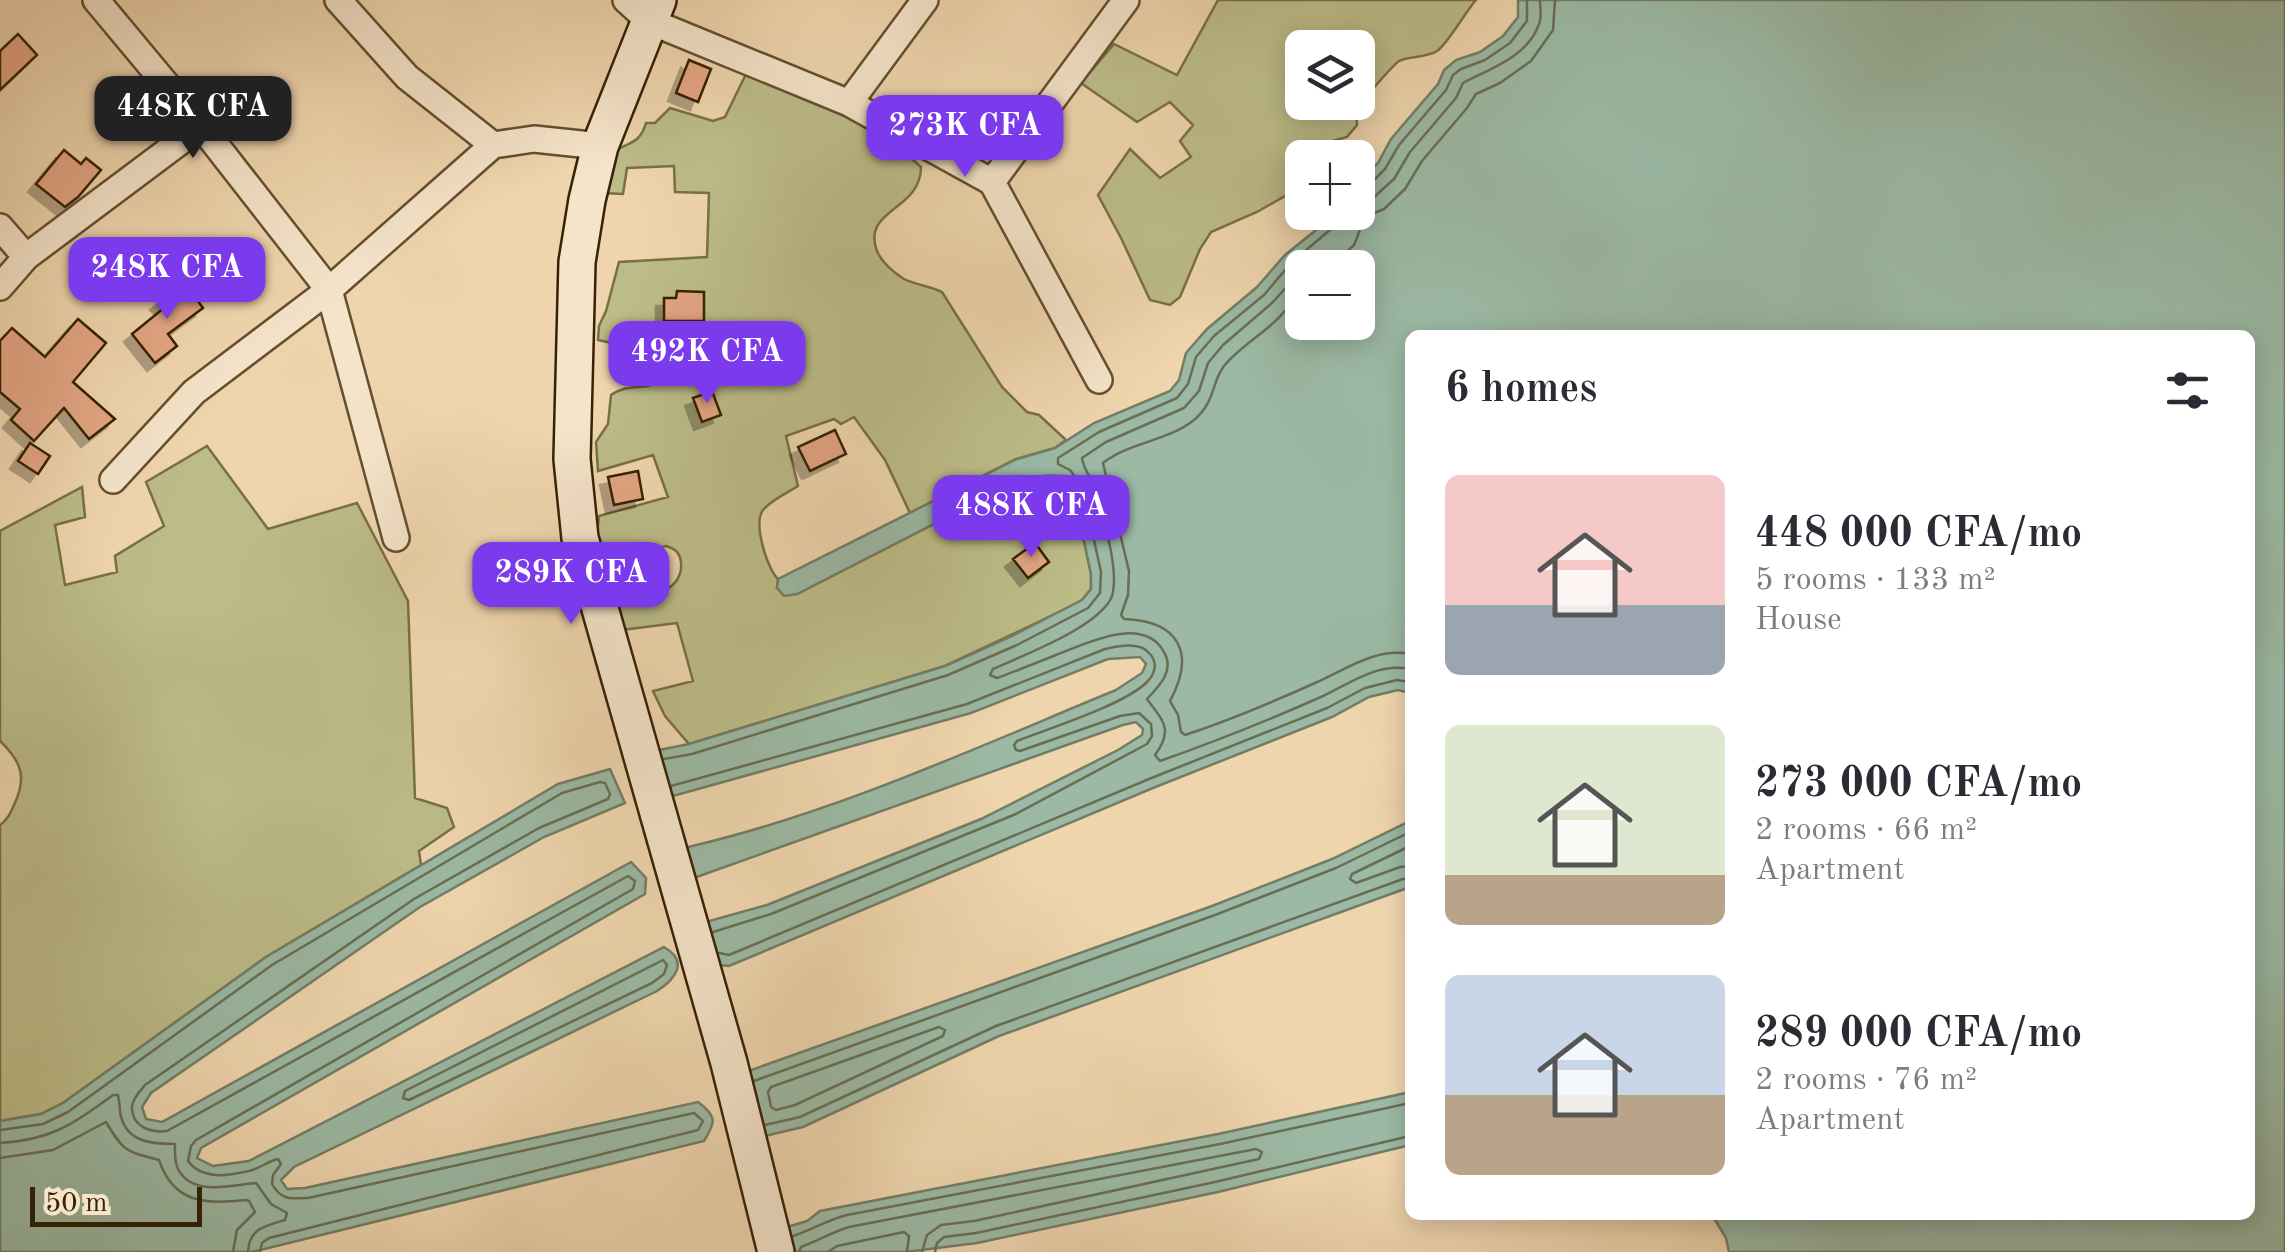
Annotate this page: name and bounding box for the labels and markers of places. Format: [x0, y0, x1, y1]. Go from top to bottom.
pin: 448K CFA [90, 76, 296, 161]
pin: 273K CFA [862, 95, 1068, 180]
pin: 248K CFA [64, 237, 270, 322]
pin: 492K CFA [604, 321, 810, 406]
pin: 488K CFA [928, 475, 1134, 560]
pin: 289K CFA [468, 542, 674, 627]

